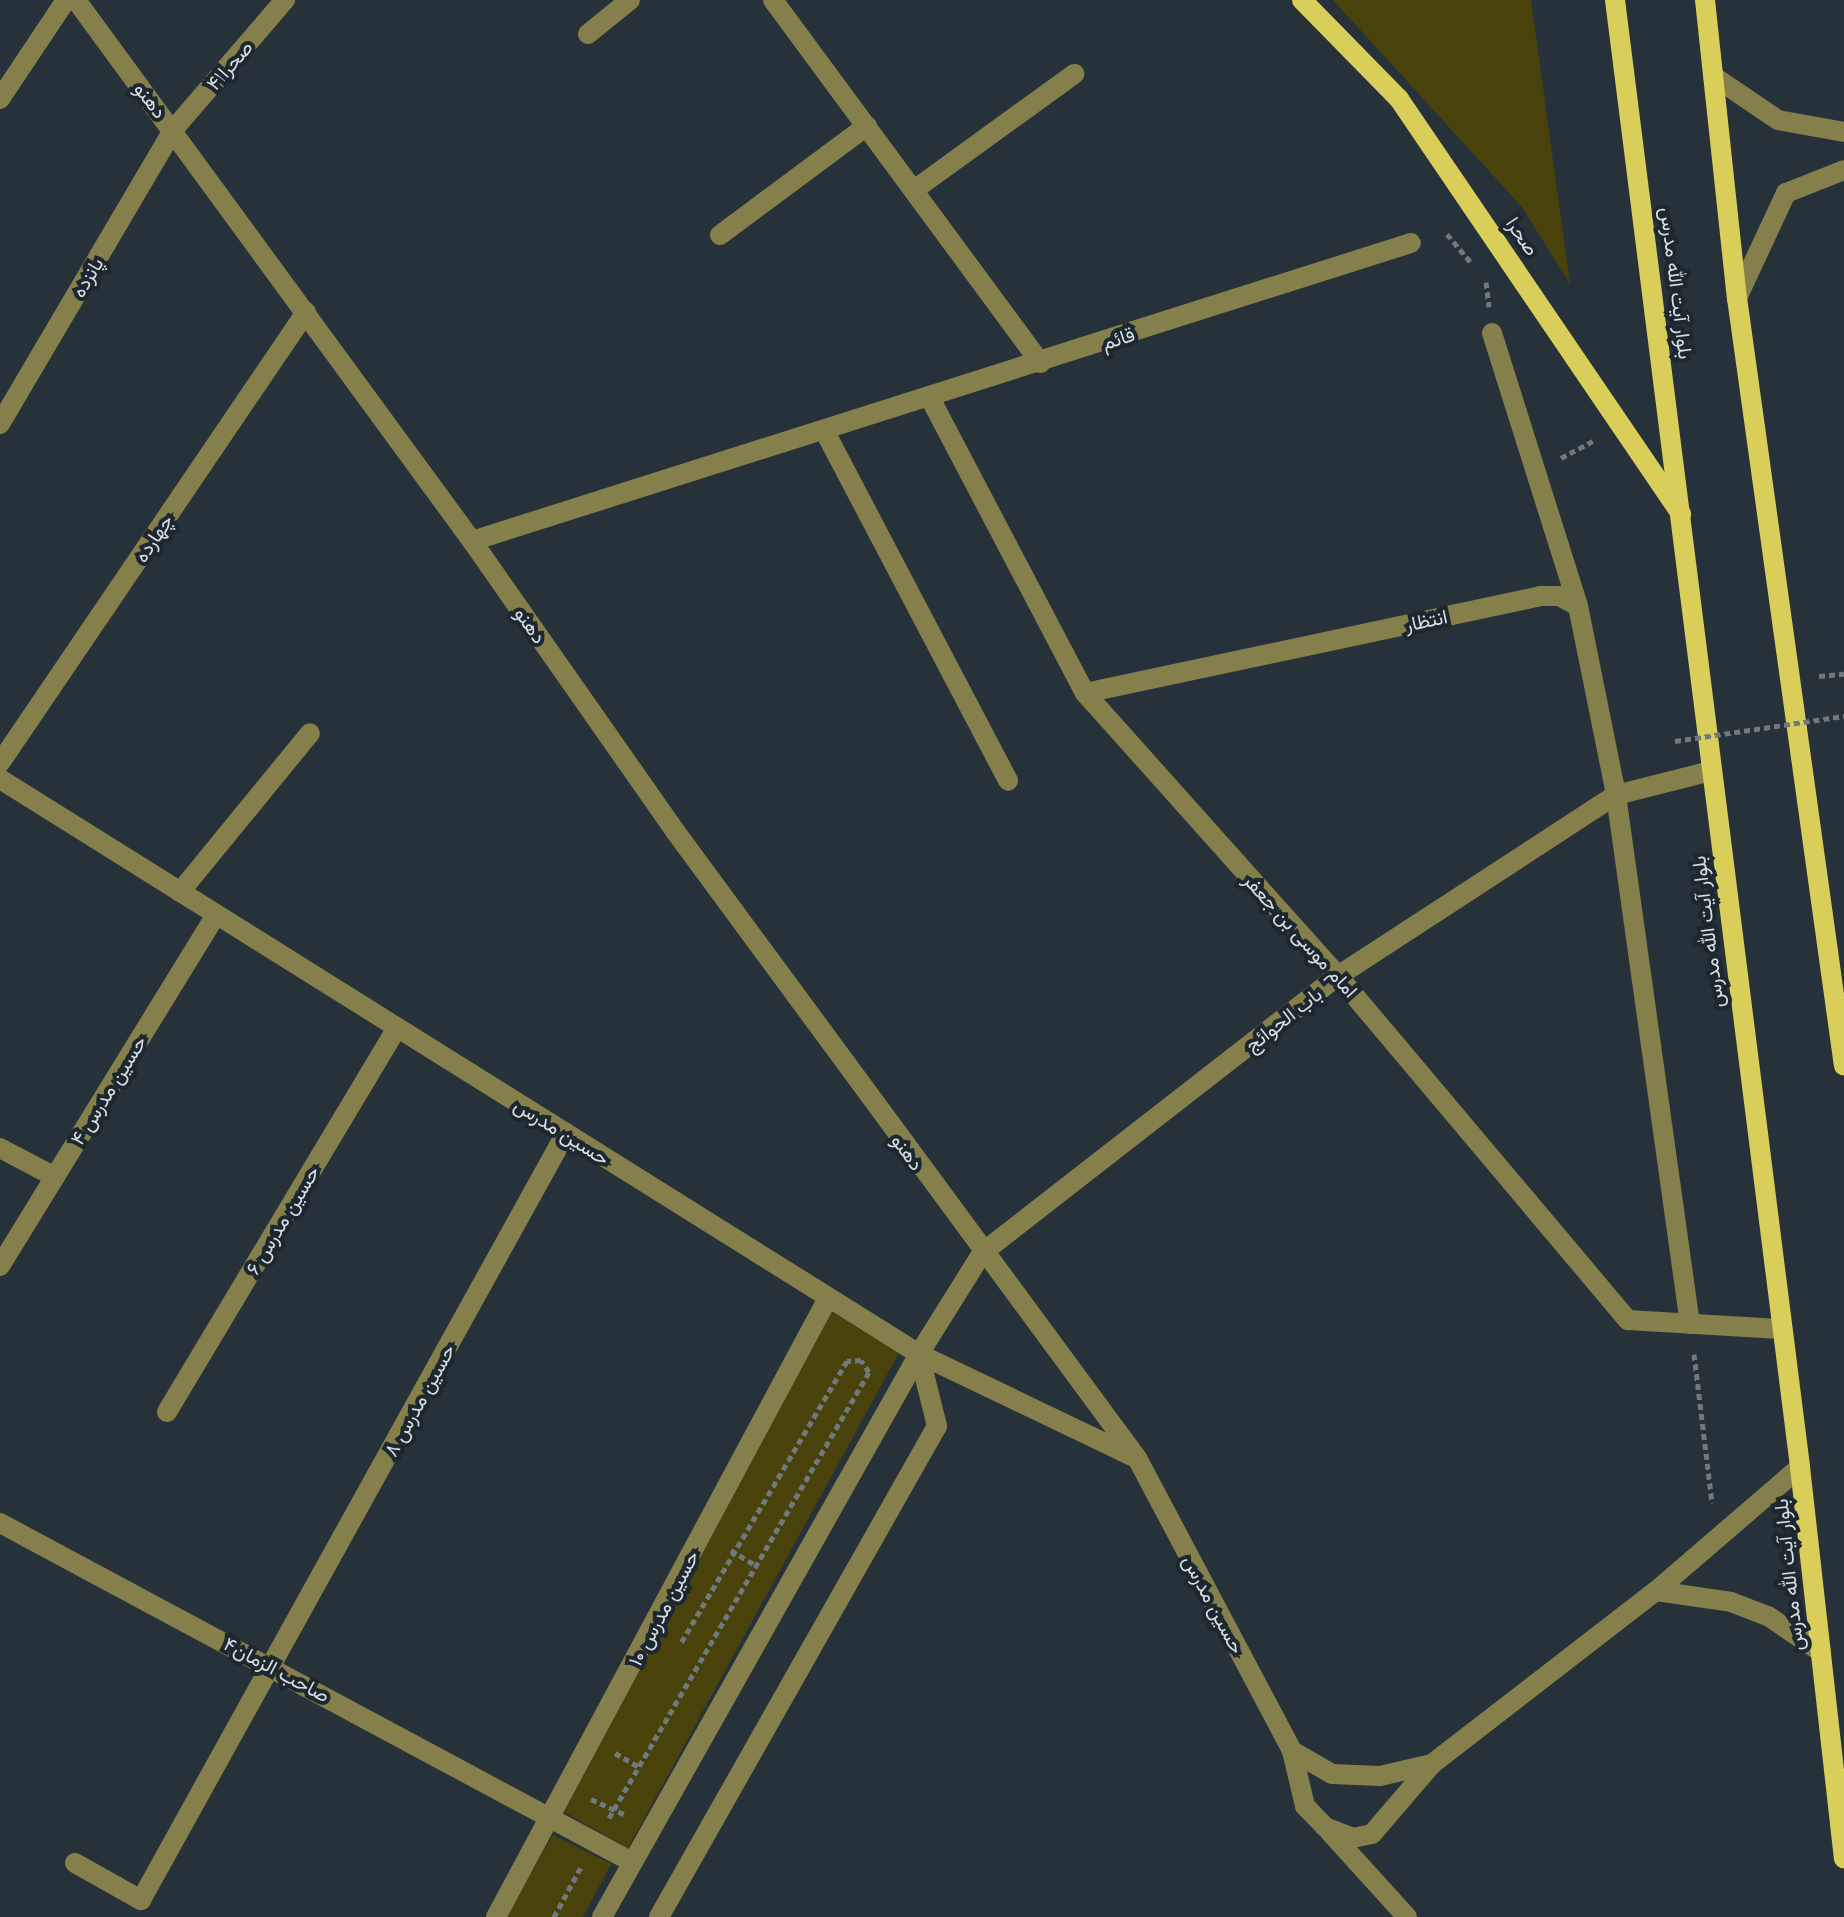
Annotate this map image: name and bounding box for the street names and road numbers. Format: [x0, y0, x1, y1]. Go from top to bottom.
street label: صحرا۴۱ [201, 35, 257, 95]
street label: دهنو [130, 77, 172, 123]
street label: بلوار آیت الله مدرس [1656, 206, 1698, 360]
street label: صحرا [1501, 212, 1545, 260]
street label: پانزده [66, 253, 108, 301]
street label: قائم [1099, 321, 1137, 355]
street label: چهارده [128, 509, 178, 567]
street label: دهنو [510, 602, 552, 648]
street label: انتظار [1402, 604, 1450, 636]
street label: بلوار آیت الله مدرس [1686, 855, 1728, 1009]
street label: امام موسی بن جعفر [1239, 868, 1363, 1002]
street label: باب الحوائج [1240, 981, 1326, 1057]
street label: حسین مدرس ۴ [65, 1031, 151, 1149]
street label: حسین مدرس [510, 1092, 614, 1170]
street label: دهنو [887, 1129, 929, 1175]
street label: حسین مدرس ۶ [240, 1161, 324, 1279]
street label: حسین مدرس ۸ [378, 1340, 460, 1460]
street label: بلوار آیت الله مدرس [1768, 1498, 1808, 1652]
street label: حسین مدرس ۱۰ [622, 1546, 704, 1670]
street label: حسین مدرس [1178, 1551, 1250, 1657]
street label: صاحب الزمان۴ [220, 1631, 334, 1707]

